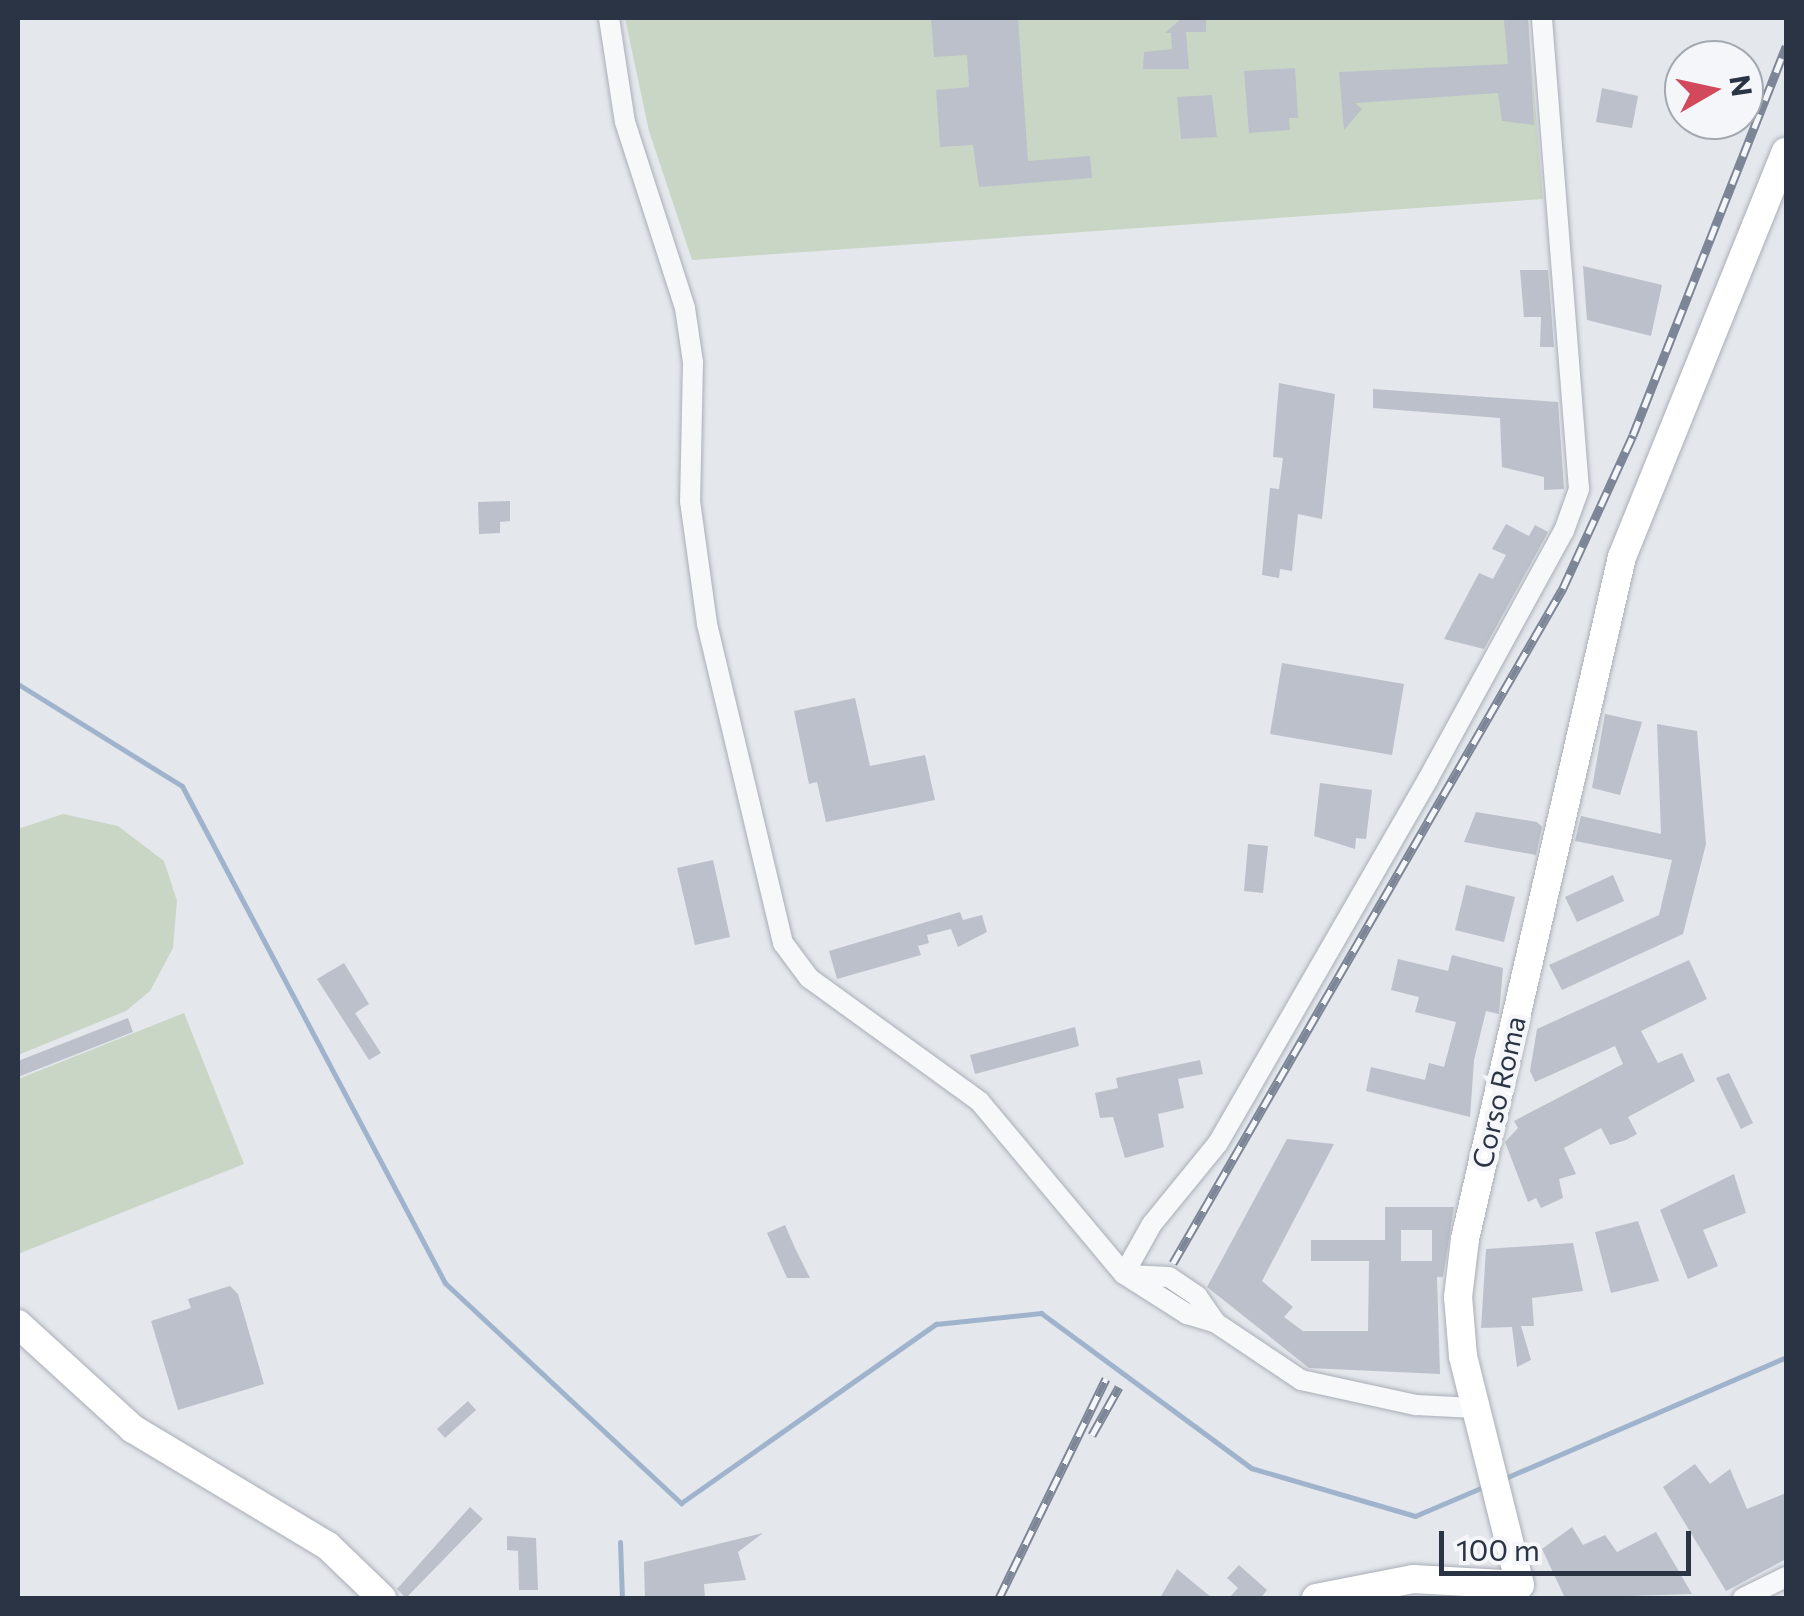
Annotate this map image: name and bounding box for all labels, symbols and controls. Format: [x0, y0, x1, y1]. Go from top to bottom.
north arrow [1664, 40, 1764, 140]
text: N [1723, 73, 1760, 99]
street label: Corso Roma [1464, 1013, 1532, 1171]
scale bar [1444, 1511, 1696, 1573]
text: 100 m [1456, 1530, 1540, 1567]

